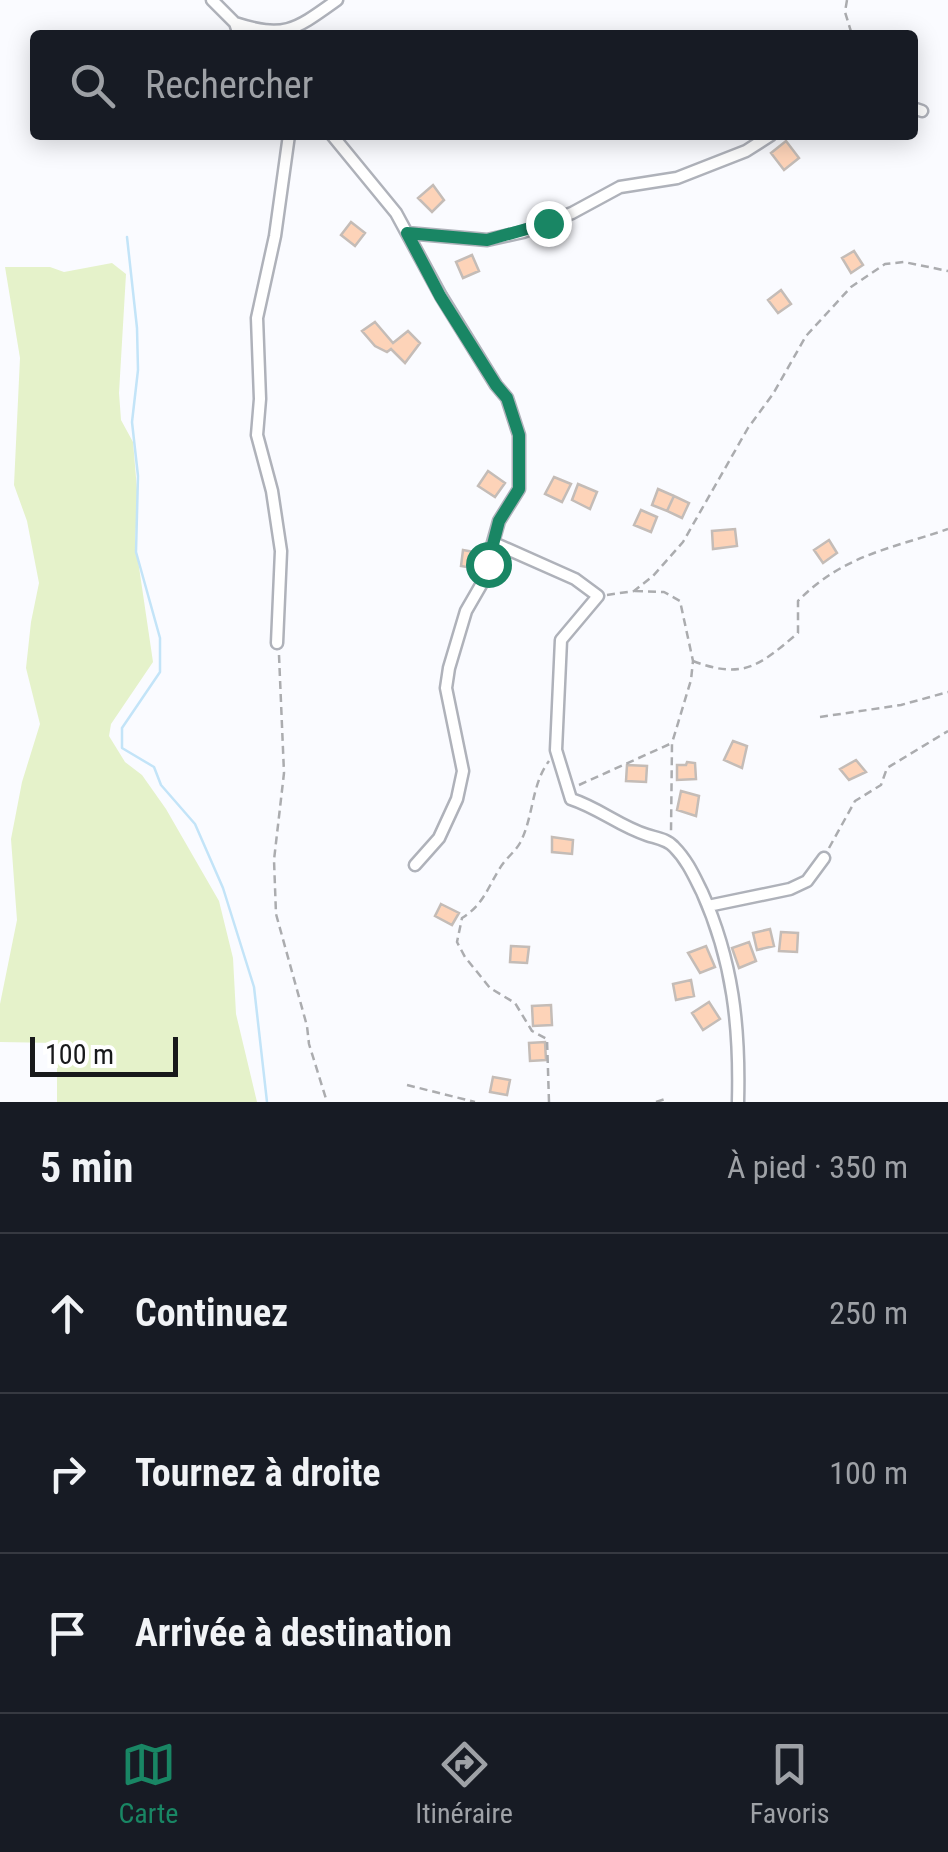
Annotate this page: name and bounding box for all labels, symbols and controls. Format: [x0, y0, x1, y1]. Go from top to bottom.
search box [30, 30, 918, 140]
icon: search [65, 58, 120, 113]
text: Rechercher [145, 63, 313, 107]
route end [526, 201, 572, 247]
route start [466, 542, 512, 588]
scale bar [30, 1032, 178, 1076]
text: 100 m [45, 1038, 114, 1071]
text: 5 min [40, 1143, 133, 1192]
text: À pied · 350 m [727, 1148, 908, 1186]
icon: ahead [40, 1286, 95, 1341]
text: Continuez [135, 1291, 288, 1335]
text: 250 m [829, 1294, 908, 1332]
icon: right [40, 1446, 95, 1501]
text: Tournez à droite [135, 1451, 381, 1495]
text: 100 m [829, 1454, 908, 1492]
icon: arrive [40, 1606, 95, 1661]
text: Arrivée à destination [135, 1611, 452, 1655]
tab: Carte [118, 1737, 178, 1830]
tab: Itinéraire [415, 1737, 513, 1830]
tab: Favoris [750, 1737, 830, 1830]

